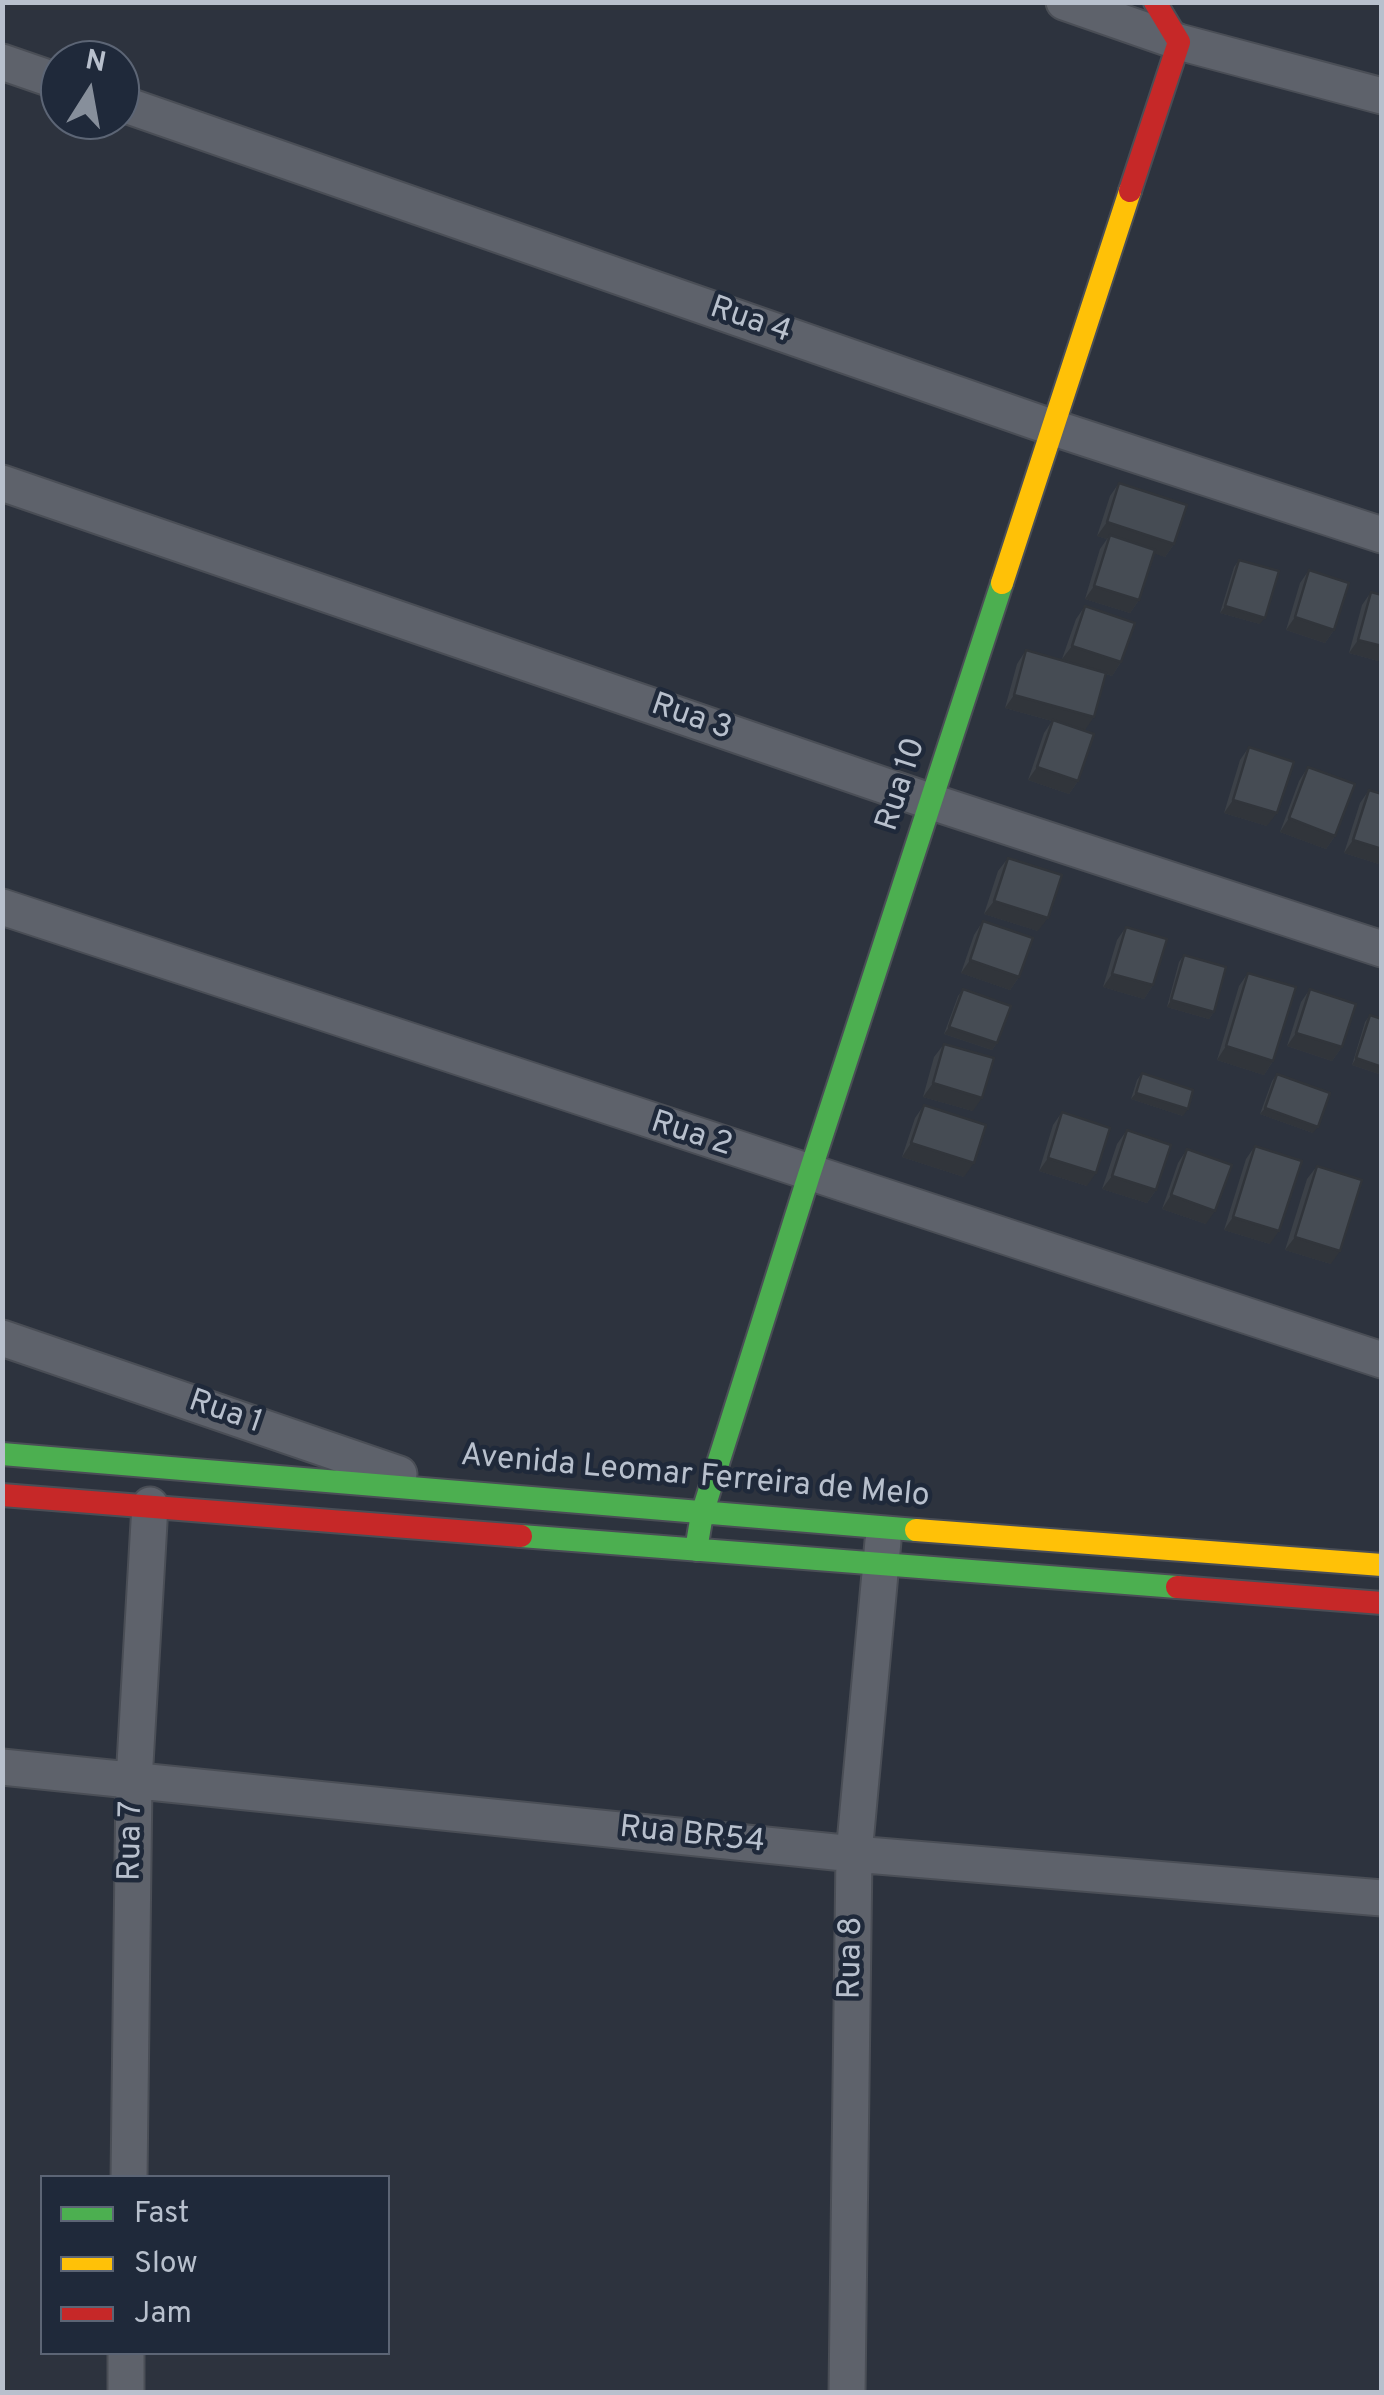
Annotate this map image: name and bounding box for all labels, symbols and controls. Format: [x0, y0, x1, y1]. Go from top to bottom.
north arrow [40, 40, 140, 140]
text: N [82, 43, 109, 82]
street label: Rua 4 [704, 290, 796, 354]
street label: Rua 3 [646, 687, 736, 751]
street label: Rua 10 [870, 733, 936, 837]
street label: Rua 2 [646, 1105, 736, 1167]
street label: Rua 1 [183, 1384, 267, 1444]
street label: Avenida Leomar Ferreira de Melo [459, 1438, 931, 1518]
street label: Rua 7 [113, 1801, 153, 1881]
street label: Rua BR54 [617, 1810, 767, 1864]
street label: Rua 8 [833, 1916, 873, 2000]
legend [40, 2175, 390, 2355]
text: Fast [134, 2196, 189, 2233]
text: Slow [134, 2246, 198, 2283]
text: Jam [134, 2296, 192, 2333]

